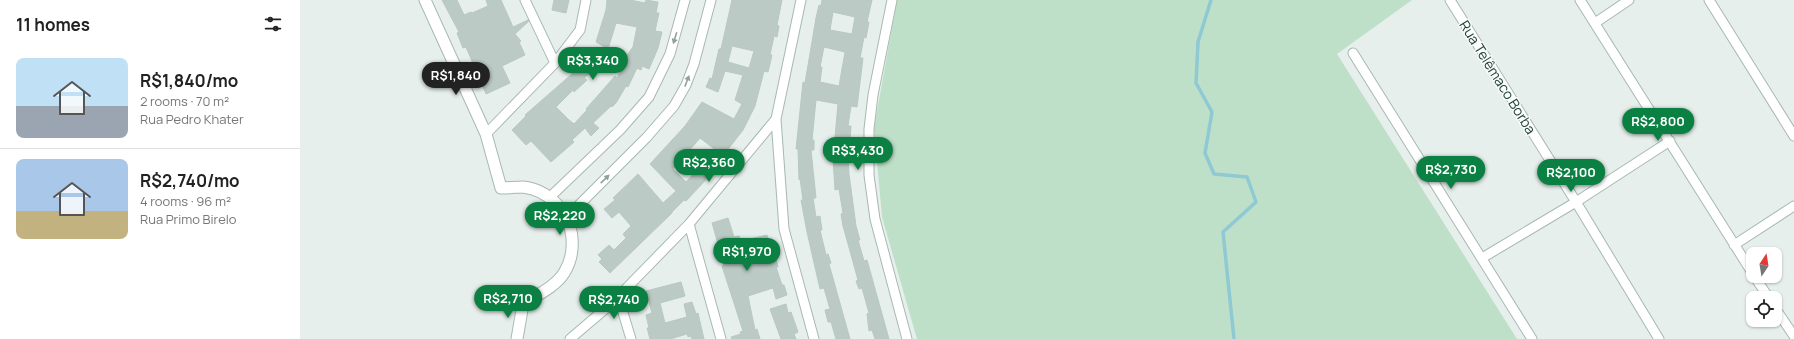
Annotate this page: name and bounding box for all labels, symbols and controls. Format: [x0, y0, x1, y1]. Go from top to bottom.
text: 11 homes [16, 13, 90, 36]
icon: filters [262, 13, 284, 35]
street label: Rua Telêmaco Borba [1455, 17, 1541, 137]
one-way arrow [672, 32, 678, 44]
pin: R$3,340 [556, 47, 630, 81]
text: R$3,340 [567, 51, 619, 69]
pin: R$1,840 [419, 62, 493, 96]
text: R$1,840 [431, 66, 481, 84]
text: R$1,840/mo [140, 69, 238, 92]
icon: home [48, 74, 96, 122]
one-way arrow [685, 74, 691, 86]
text: 2 rooms · 70 m² [140, 92, 229, 110]
pin: R$2,800 [1621, 108, 1695, 142]
text: Rua Pedro Khater [140, 110, 244, 128]
text: R$2,800 [1631, 112, 1685, 130]
pin: R$3,430 [821, 137, 895, 171]
text: R$3,430 [832, 141, 884, 159]
pin: R$2,360 [672, 149, 746, 183]
text: R$2,360 [683, 153, 735, 171]
pin: R$2,730 [1414, 156, 1488, 190]
pin: R$2,100 [1534, 159, 1608, 193]
text: R$2,730 [1425, 160, 1477, 178]
text: R$2,100 [1546, 163, 1596, 181]
text: R$2,740/mo [140, 169, 240, 192]
one-way arrow [600, 174, 610, 184]
icon: home [48, 175, 96, 223]
text: 4 rooms · 96 m² [140, 192, 231, 210]
pin: R$2,220 [523, 202, 597, 236]
text: R$2,220 [534, 206, 586, 224]
text: Rua Primo Birelo [140, 210, 236, 228]
pin: R$1,970 [710, 238, 784, 272]
text: R$1,970 [722, 242, 772, 260]
north arrow [1746, 247, 1782, 283]
map controls [1746, 247, 1782, 327]
pin: R$2,710 [471, 285, 545, 319]
pin: R$2,740 [577, 286, 651, 320]
text: R$2,710 [483, 289, 533, 307]
text: R$2,740 [588, 290, 640, 308]
button: locate [1746, 291, 1782, 327]

